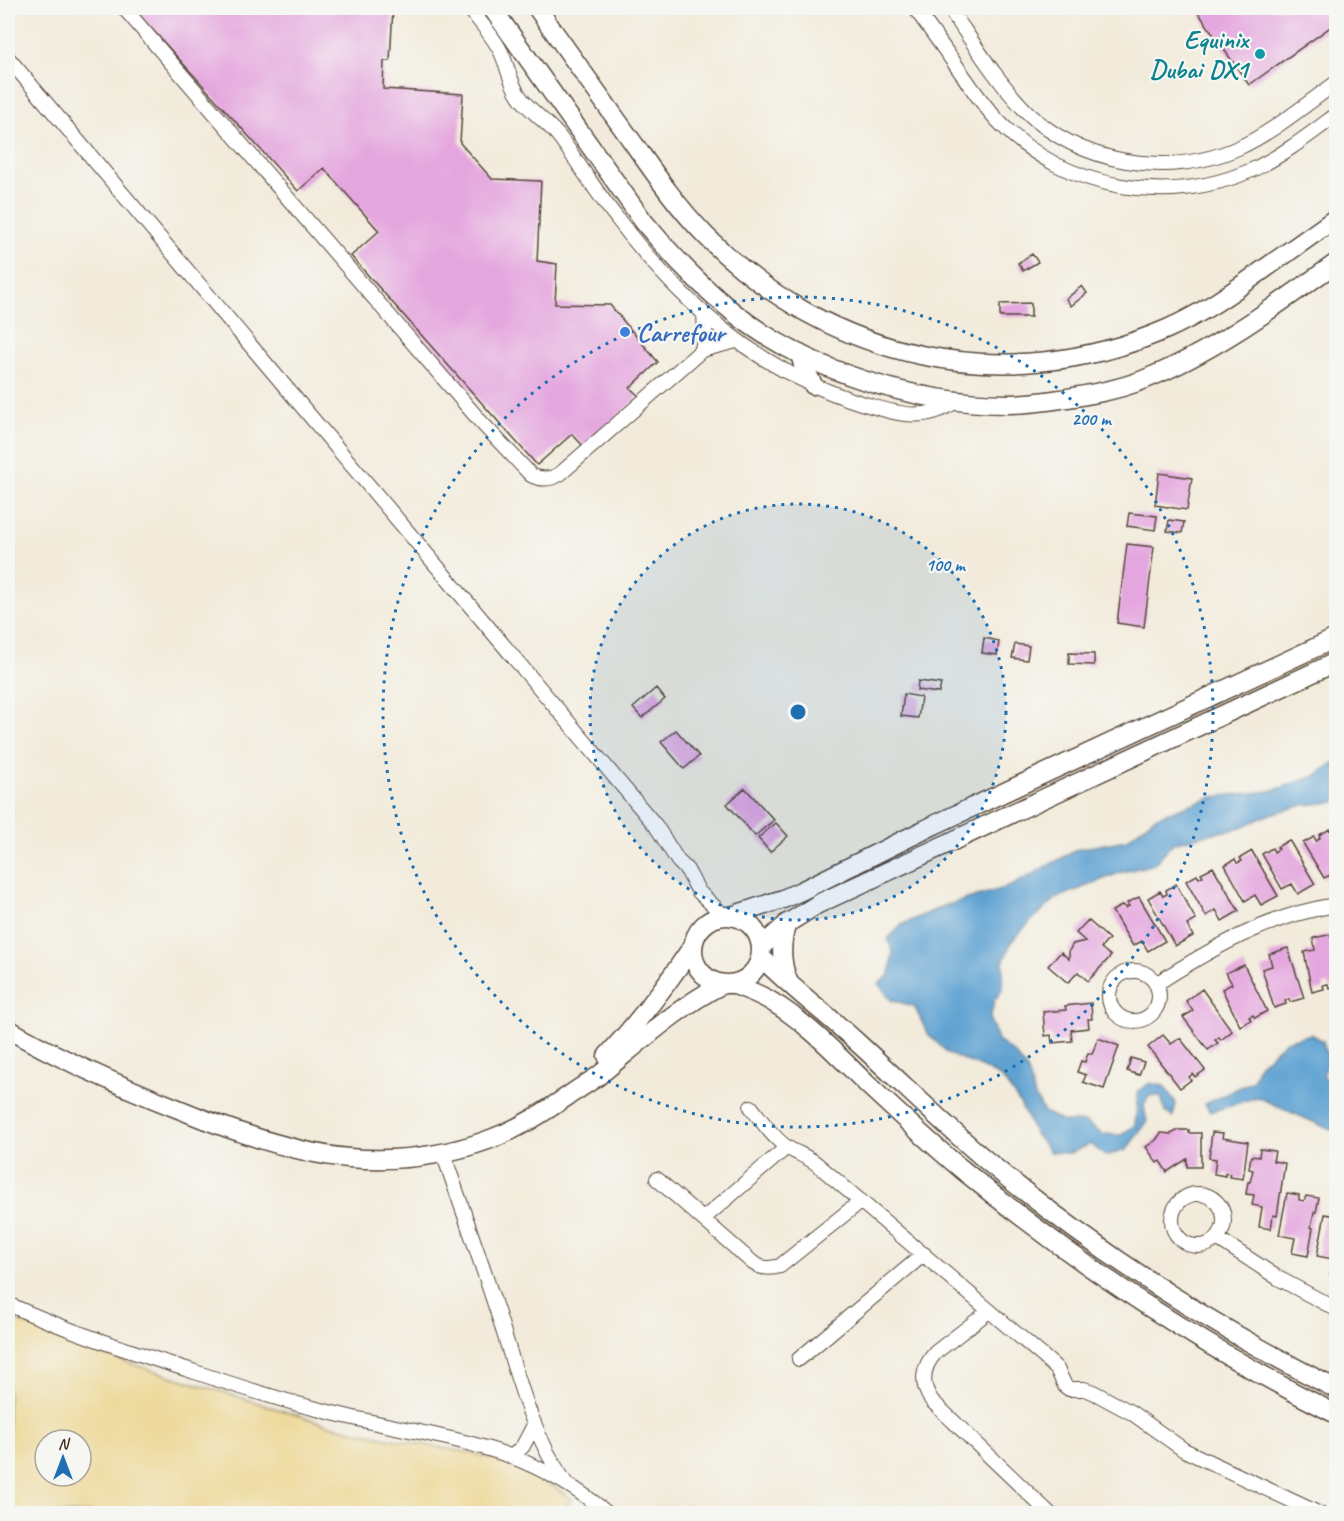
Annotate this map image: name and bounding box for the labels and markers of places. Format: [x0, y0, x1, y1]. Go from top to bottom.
place label: Equinix Dubai DX1 [1150, 23, 1251, 86]
marker: Equinix Dubai DX1 [1253, 47, 1267, 61]
place label: Carrefour [637, 316, 727, 349]
marker: Carrefour [618, 325, 632, 339]
centre of rings [788, 702, 808, 722]

